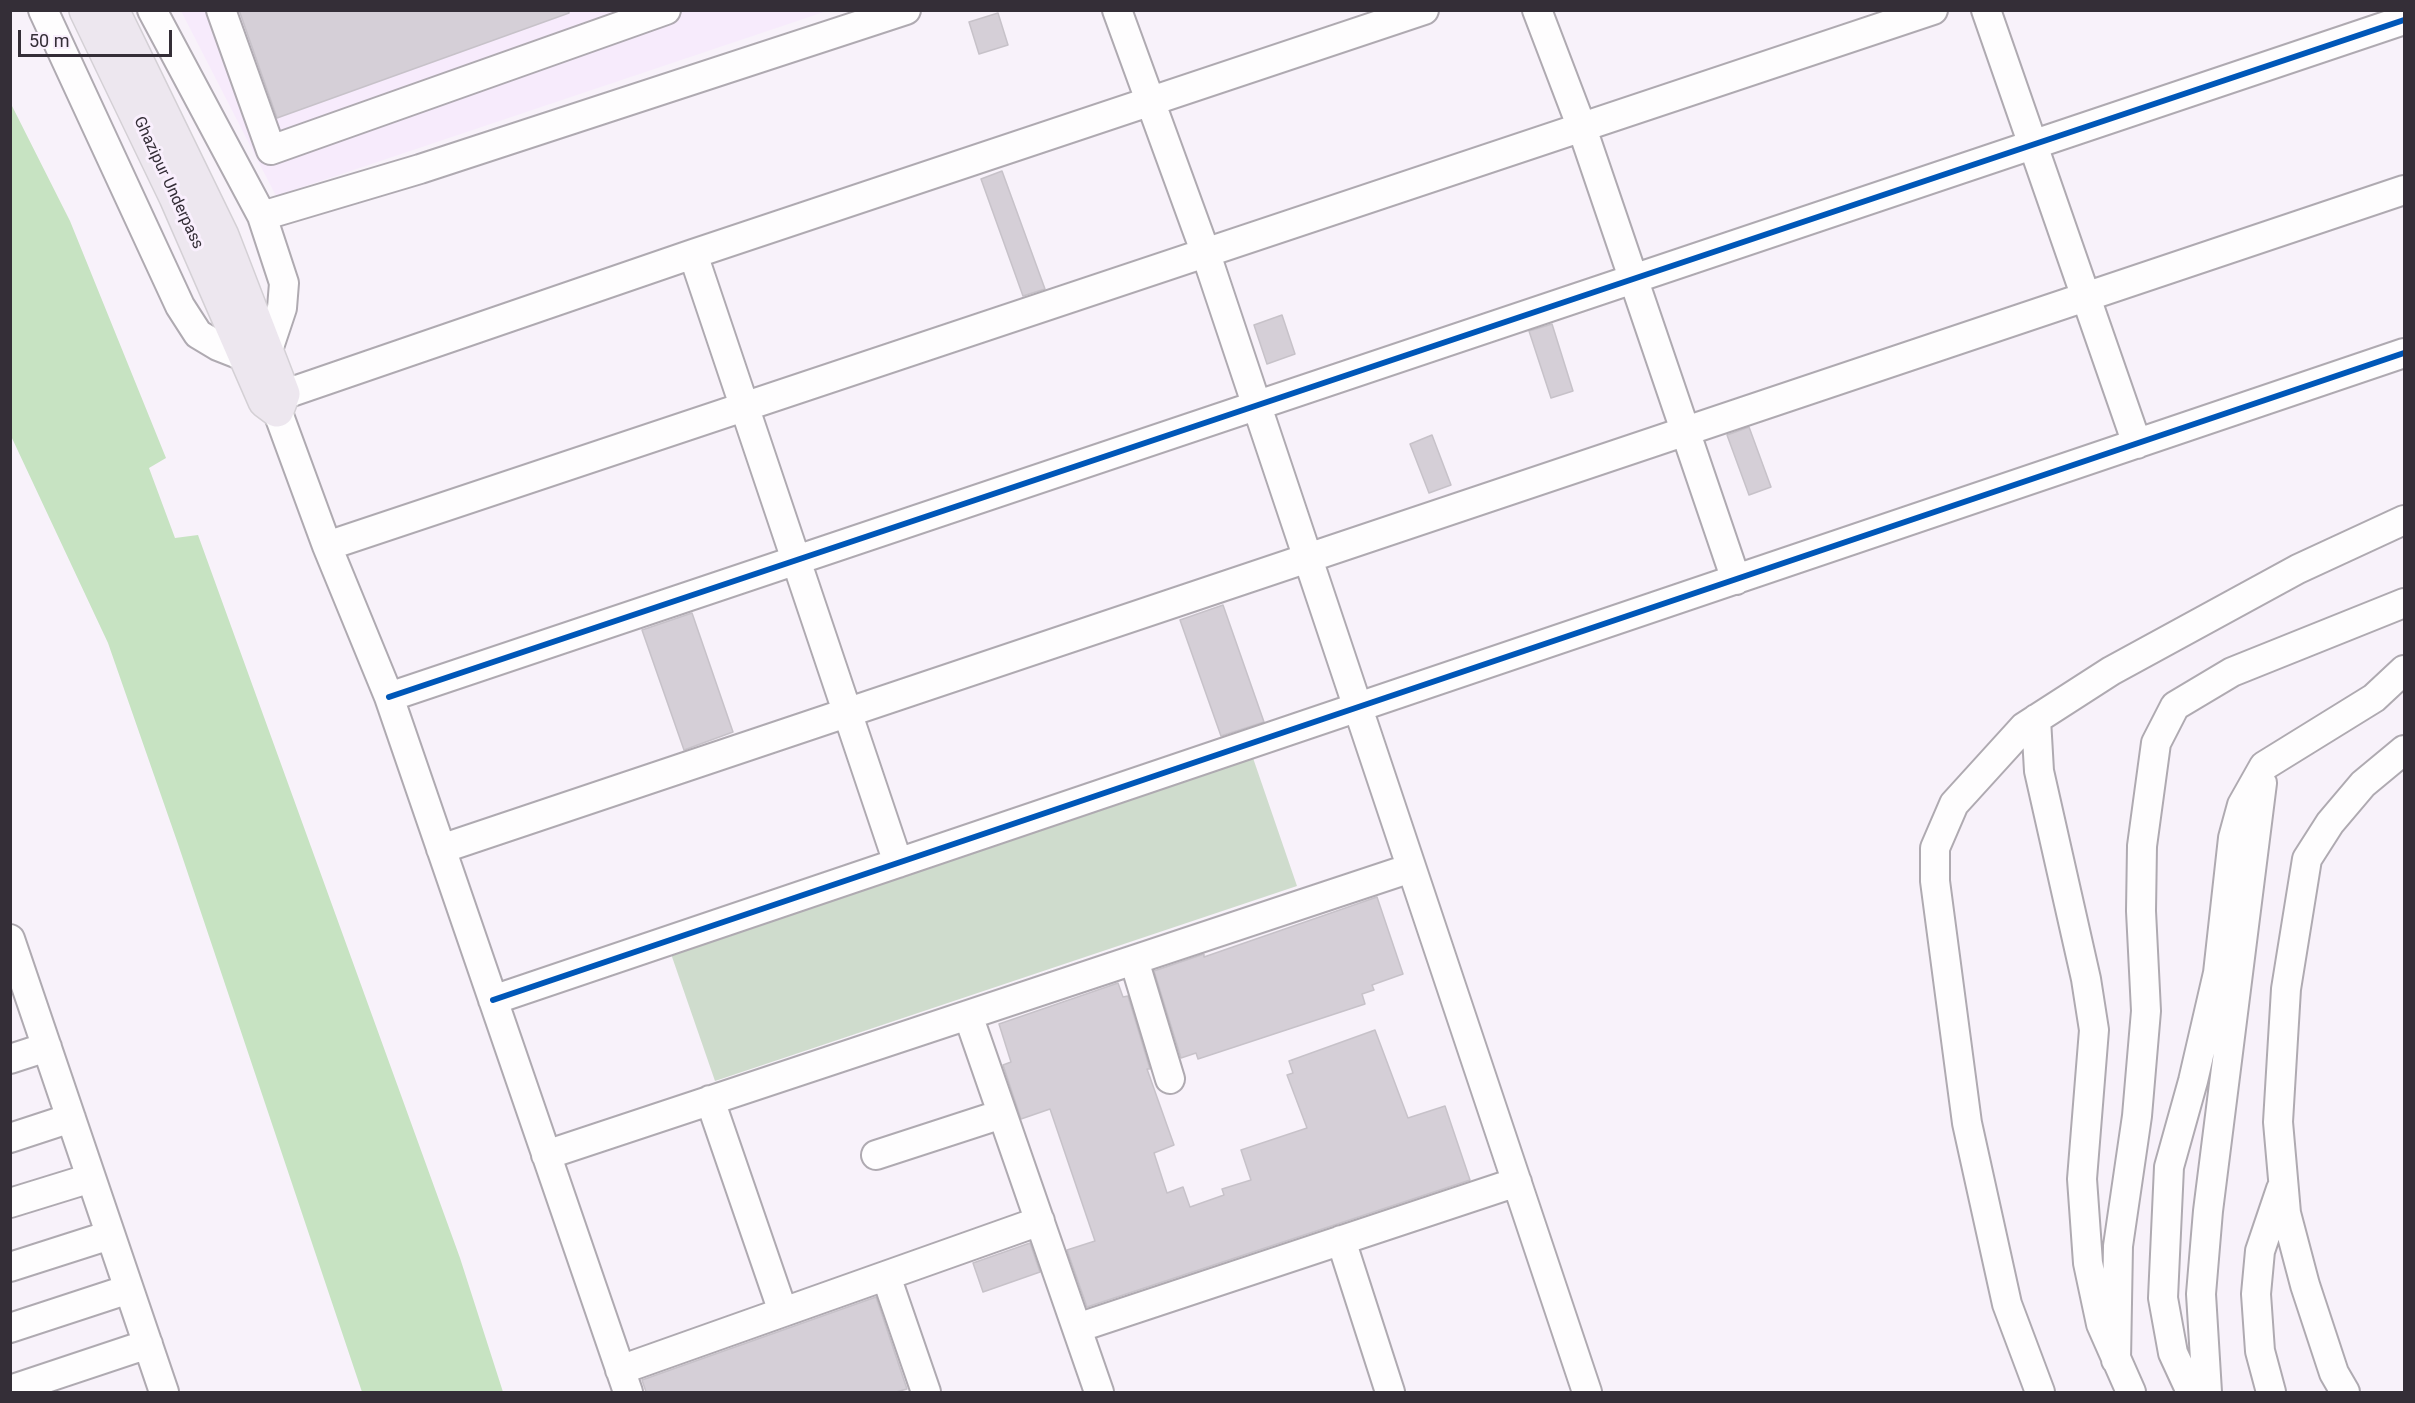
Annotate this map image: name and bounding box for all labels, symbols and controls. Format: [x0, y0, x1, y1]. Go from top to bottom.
scale bar [21, 18, 176, 56]
text: 50 m [29, 30, 69, 51]
street label: Ghazipur Underpass [129, 114, 207, 252]

